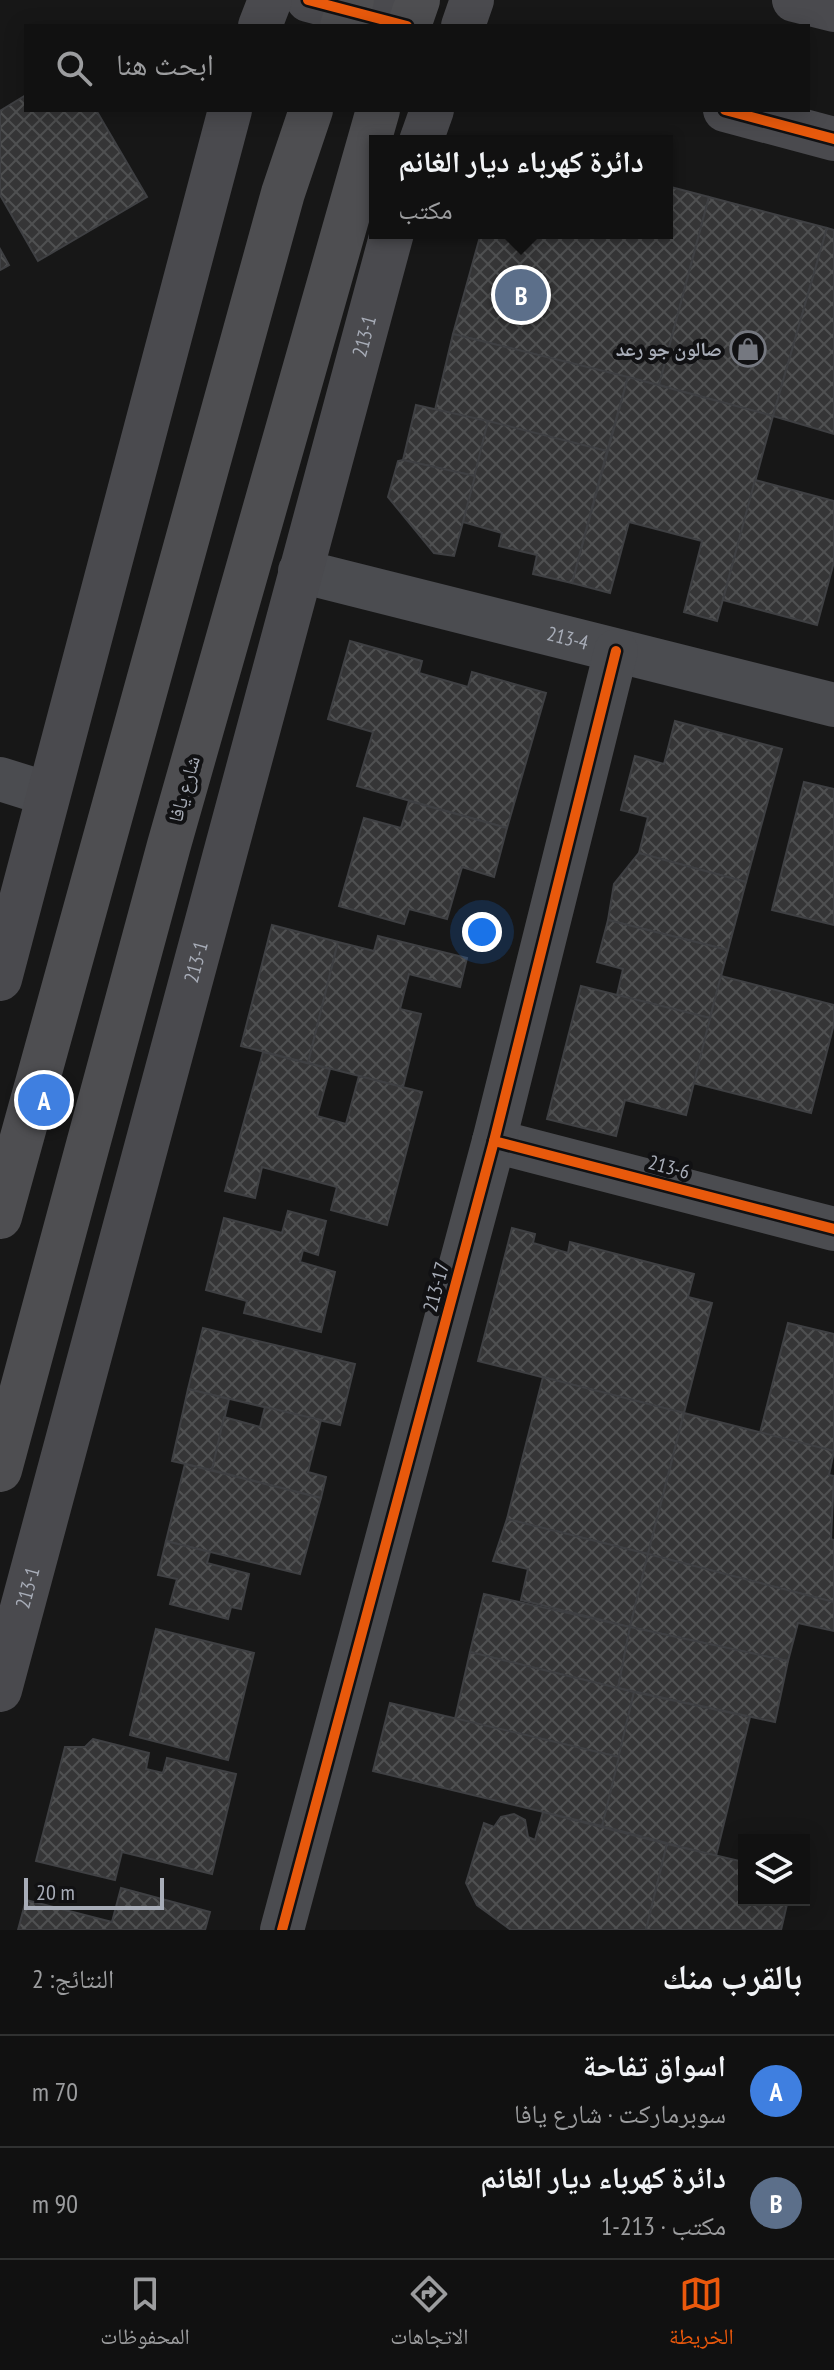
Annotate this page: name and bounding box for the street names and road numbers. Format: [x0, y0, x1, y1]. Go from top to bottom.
street label: 213-1 [346, 313, 382, 360]
street label: 213-4 [544, 620, 591, 656]
street label: شارع يافا [162, 753, 206, 825]
street label: 213-1 [178, 938, 214, 985]
street label: 213-6 [645, 1149, 693, 1185]
street label: 213-17 [417, 1259, 455, 1315]
street label: 213-1 [10, 1564, 46, 1611]

